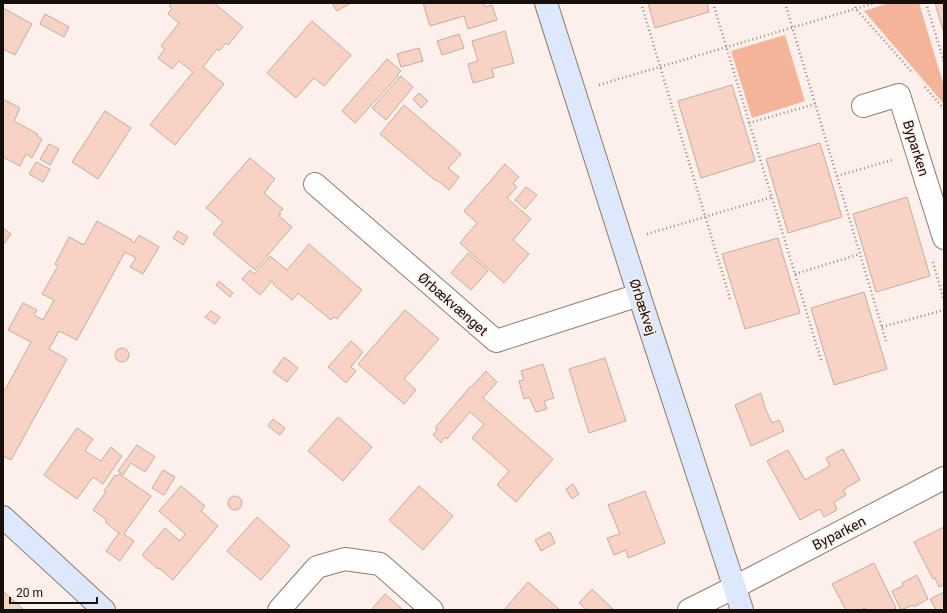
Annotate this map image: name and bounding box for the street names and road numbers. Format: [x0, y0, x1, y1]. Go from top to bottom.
street label: Byparken [900, 118, 932, 178]
street label: Ørbækvænget [415, 269, 492, 339]
street label: Ørbækvej [626, 277, 660, 337]
street label: Byparken [810, 513, 868, 553]

